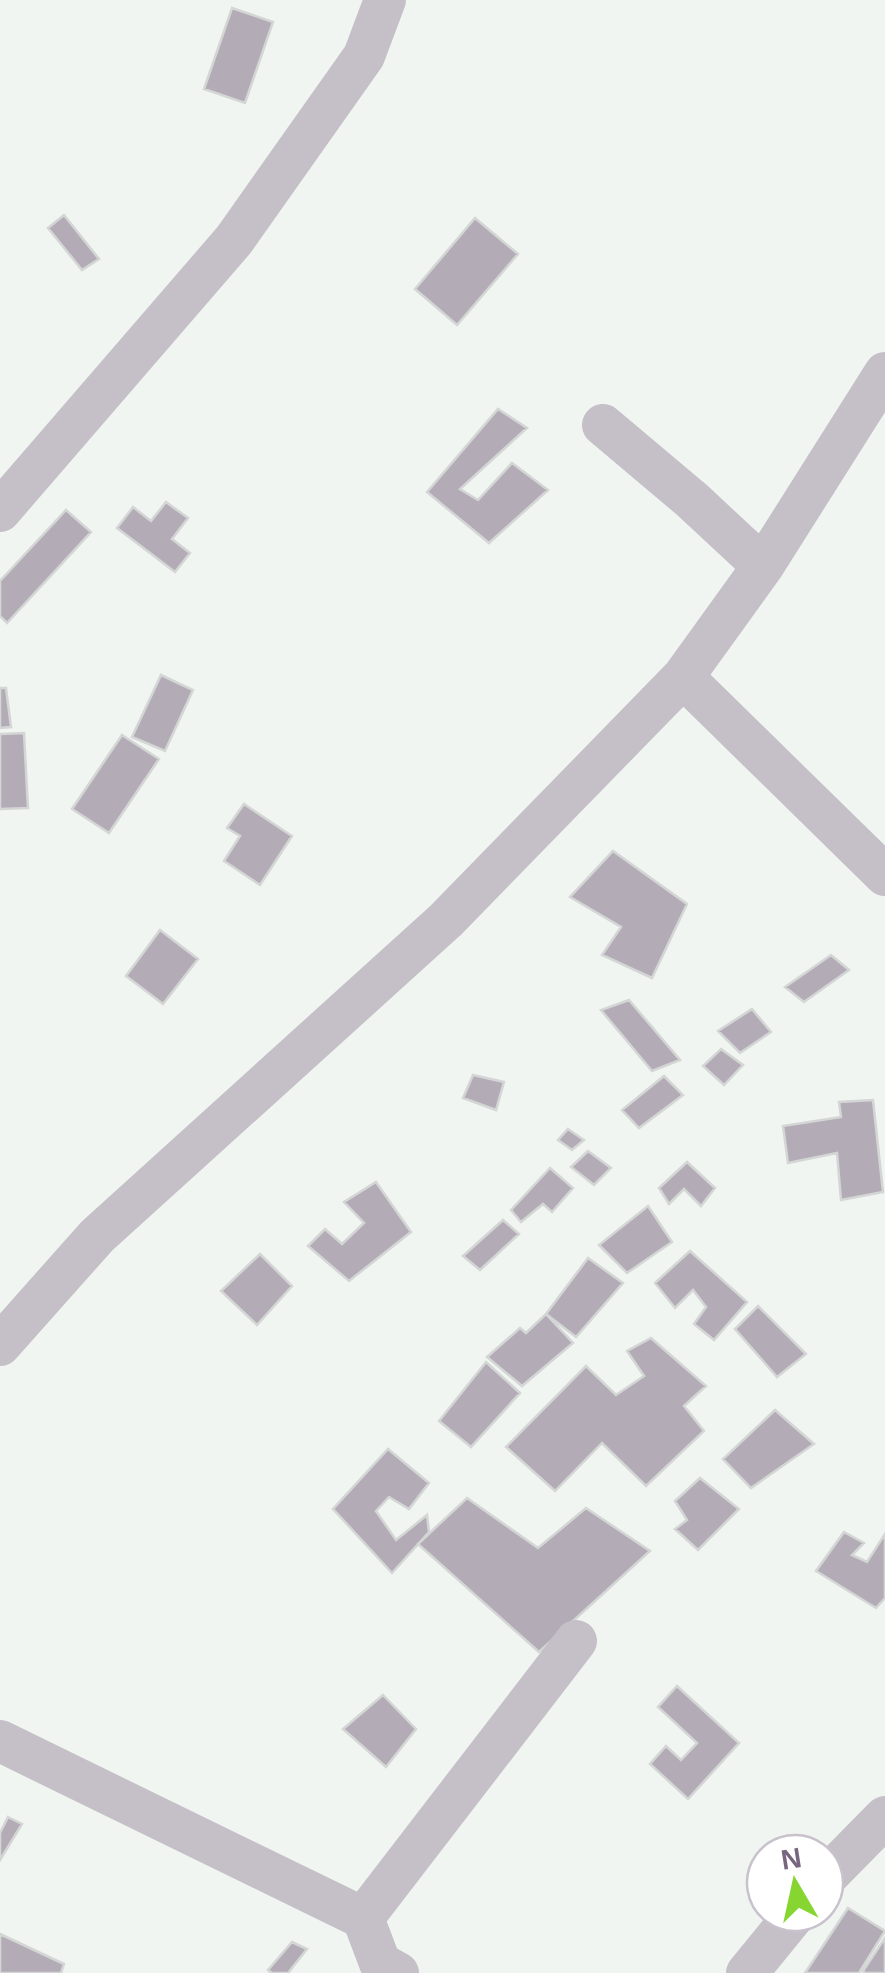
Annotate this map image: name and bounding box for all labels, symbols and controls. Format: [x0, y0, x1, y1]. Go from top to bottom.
north arrow [745, 1833, 845, 1933]
text: N [779, 1842, 804, 1876]

